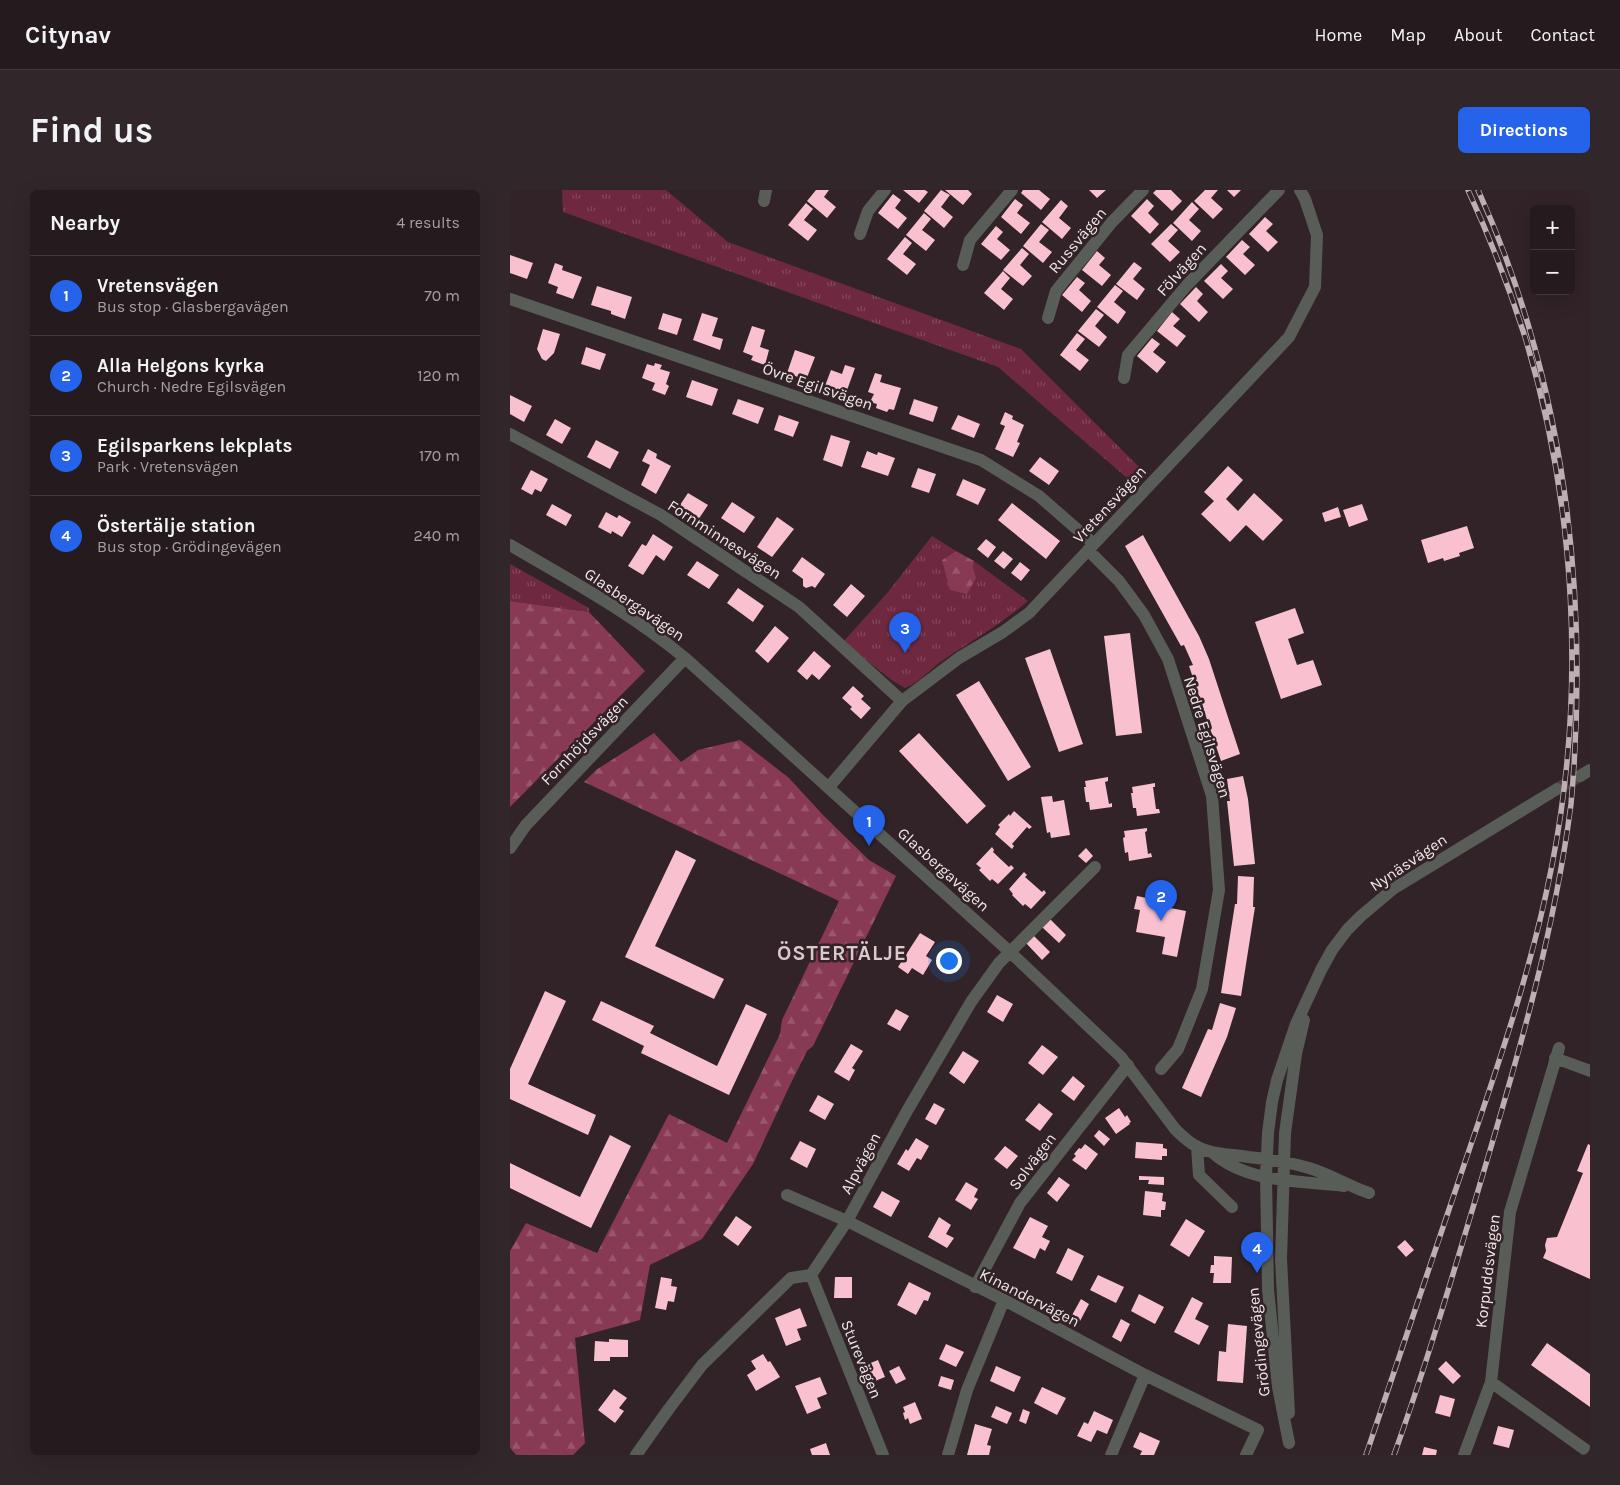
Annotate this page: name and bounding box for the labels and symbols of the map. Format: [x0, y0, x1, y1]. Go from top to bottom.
street label: Russvägen [1044, 204, 1110, 277]
street label: Fölvägen [1153, 239, 1210, 300]
street label: Övre Egilsvägen [760, 359, 876, 414]
street label: Vretensvägen [1069, 462, 1150, 547]
street label: Fornminnesvägen [664, 496, 785, 583]
street label: Glasbergavägen [581, 564, 688, 645]
pin: 3 [889, 612, 921, 653]
street label: Nedre Egilsvägen [1180, 674, 1235, 800]
street label: Fornhöjdsvägen [537, 692, 632, 789]
pin: 1 [853, 805, 885, 846]
street label: Glasbergavägen [894, 823, 993, 916]
street label: Nynäsvägen [1366, 830, 1450, 895]
pin: 2 [1145, 880, 1177, 921]
district label: ÖSTERTÄLJE [777, 941, 907, 965]
your location [936, 948, 962, 974]
street label: Alpvägen [836, 1129, 885, 1197]
street label: Solvägen [1005, 1129, 1060, 1194]
street label: Korpuddsvägen [1471, 1213, 1504, 1329]
pin: 4 [1241, 1232, 1273, 1273]
street label: Kinandervägen [977, 1264, 1083, 1331]
street label: Grödingevägen [1243, 1286, 1274, 1398]
street label: Sturevägen [837, 1317, 886, 1401]

